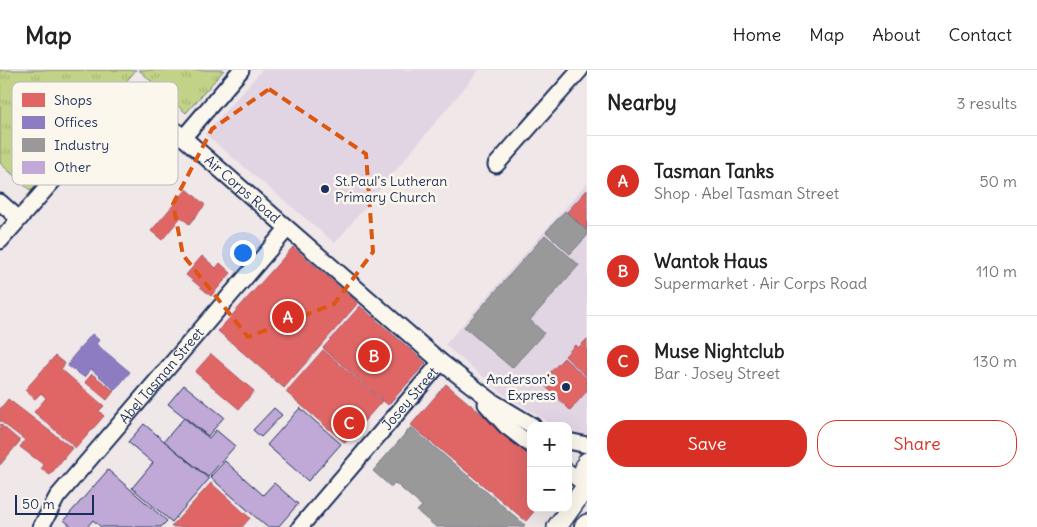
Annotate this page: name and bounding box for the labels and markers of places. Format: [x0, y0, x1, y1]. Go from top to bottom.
place label: St.Paul's Lutheran Primary Church [335, 172, 447, 206]
marker: St.Paul's Lutheran Primary Church [319, 183, 331, 195]
pin: A [272, 298, 304, 336]
pin: B [358, 337, 390, 375]
place label: Anderson's Express [486, 370, 556, 404]
marker: Anderson's Express [560, 381, 572, 393]
pin: C [333, 404, 365, 442]

